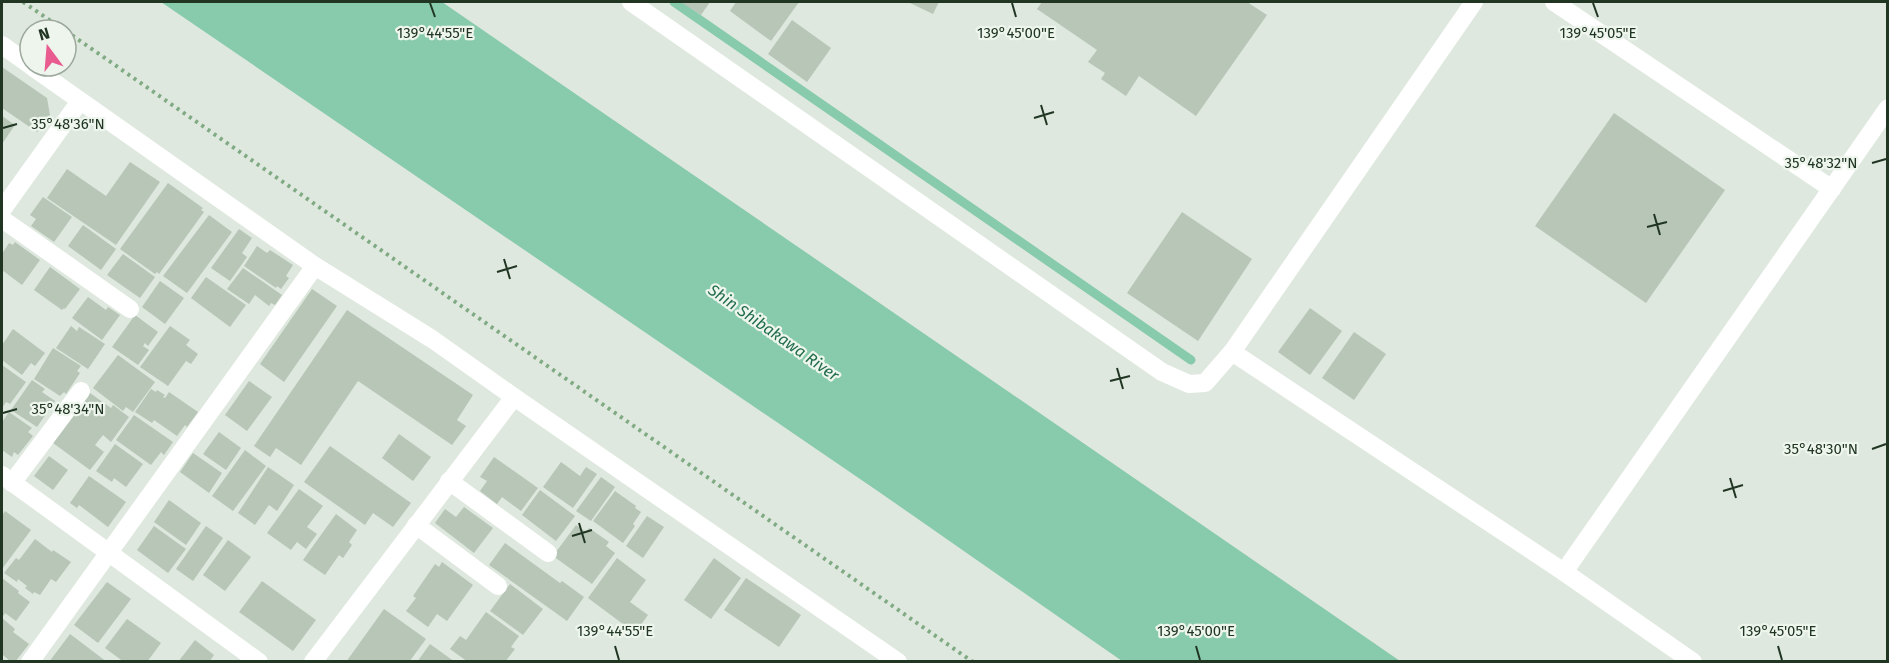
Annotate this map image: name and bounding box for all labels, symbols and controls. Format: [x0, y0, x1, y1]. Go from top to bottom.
north arrow [18, 18, 78, 78]
text: N [36, 23, 52, 45]
text: 139°44'55"E [397, 24, 473, 42]
text: 139°45'00"E [977, 24, 1055, 42]
text: 139°45'05"E [1560, 24, 1637, 42]
text: 35°48'36"N [31, 115, 105, 133]
text: 35°48'32"N [1785, 154, 1858, 172]
water label: Shin Shibakawa River [704, 280, 843, 385]
text: 35°48'34"N [32, 400, 104, 418]
text: 35°48'30"N [1784, 440, 1858, 458]
text: 139°44'55"E [577, 622, 653, 640]
text: 139°45'00"E [1157, 622, 1235, 640]
text: 139°45'05"E [1740, 622, 1817, 640]

